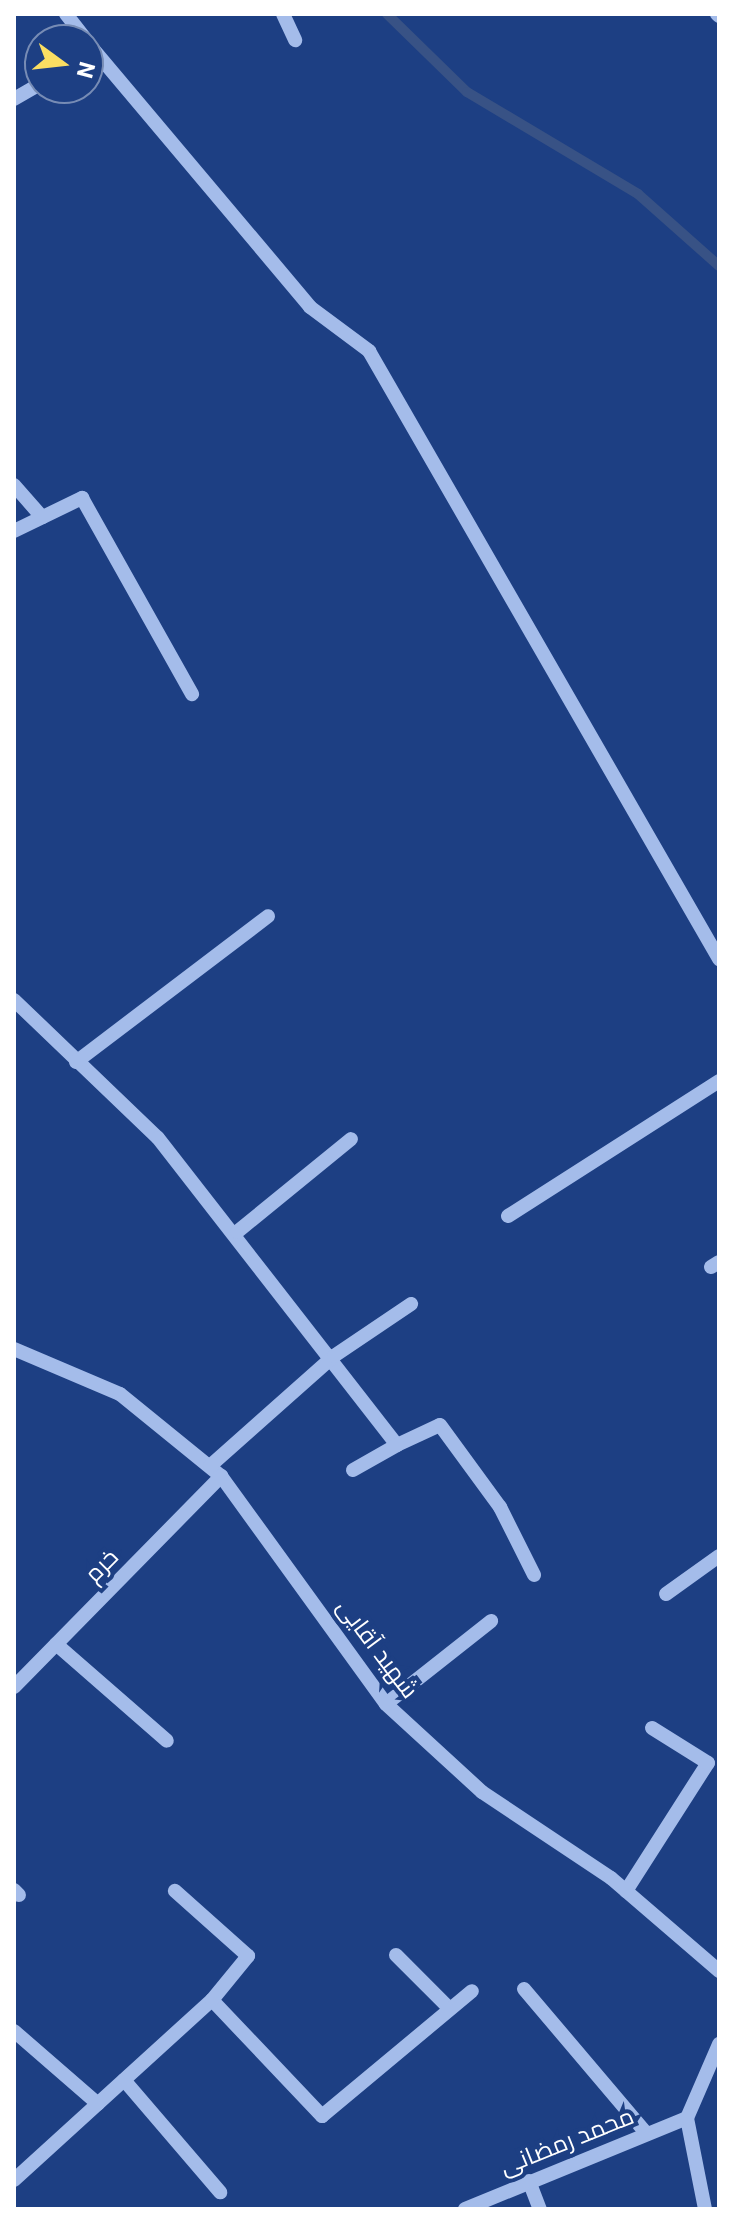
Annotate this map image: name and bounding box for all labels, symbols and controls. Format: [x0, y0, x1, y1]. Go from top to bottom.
north arrow [24, 24, 104, 104]
text: N [72, 59, 100, 81]
street label: خرم [79, 1543, 125, 1589]
street label: شهید آقایی [330, 1594, 424, 1704]
street label: محمد رمضانی [496, 2102, 638, 2182]

